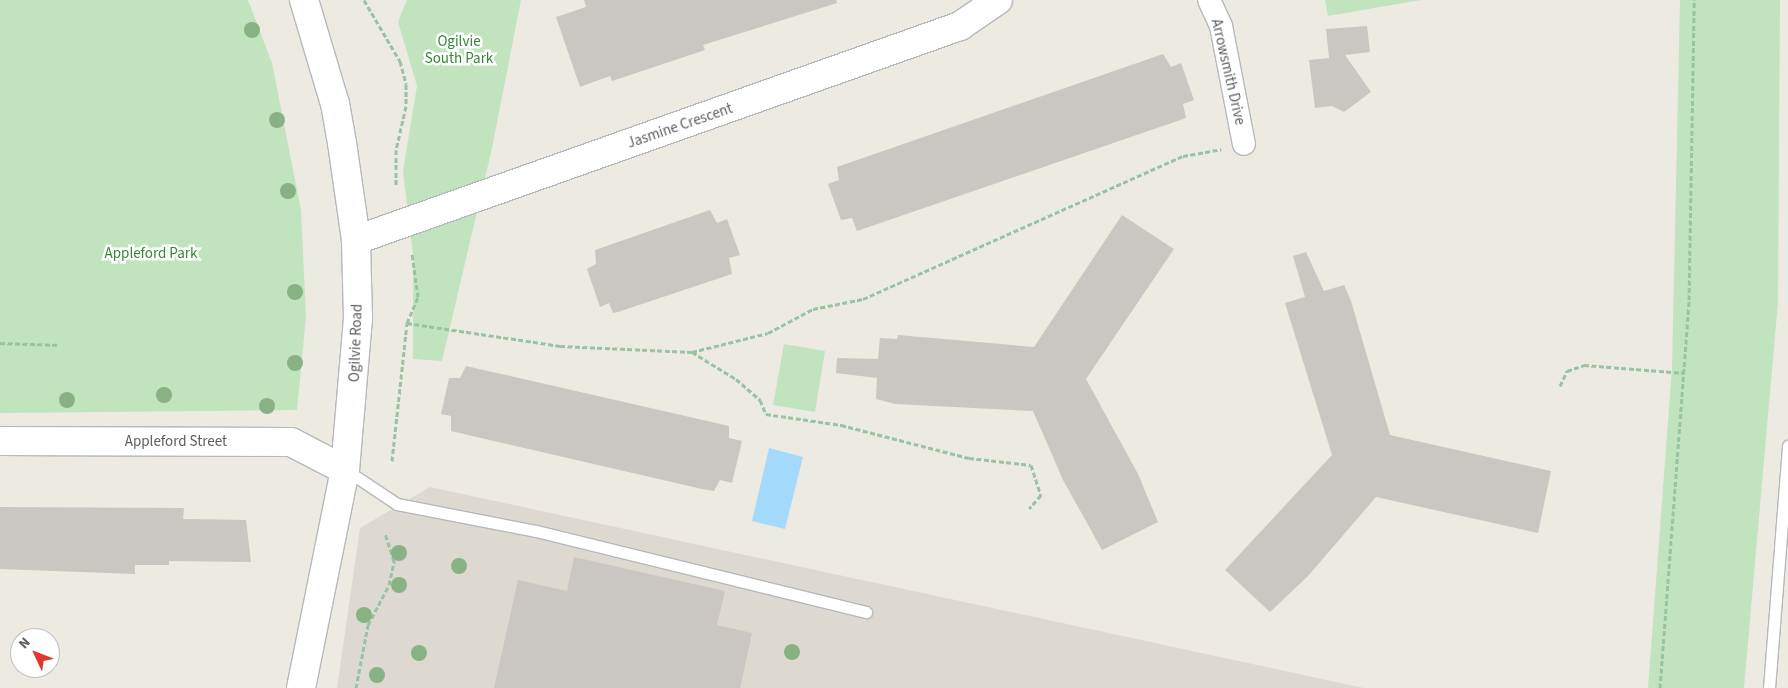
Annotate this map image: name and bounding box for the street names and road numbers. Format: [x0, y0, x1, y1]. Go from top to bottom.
street label: Arrowsmith Drive [1207, 17, 1249, 127]
street label: Jasmine Crescent [625, 100, 735, 152]
street label: Ogilvie Road [346, 304, 366, 382]
street label: Appleford Street [125, 433, 227, 451]

